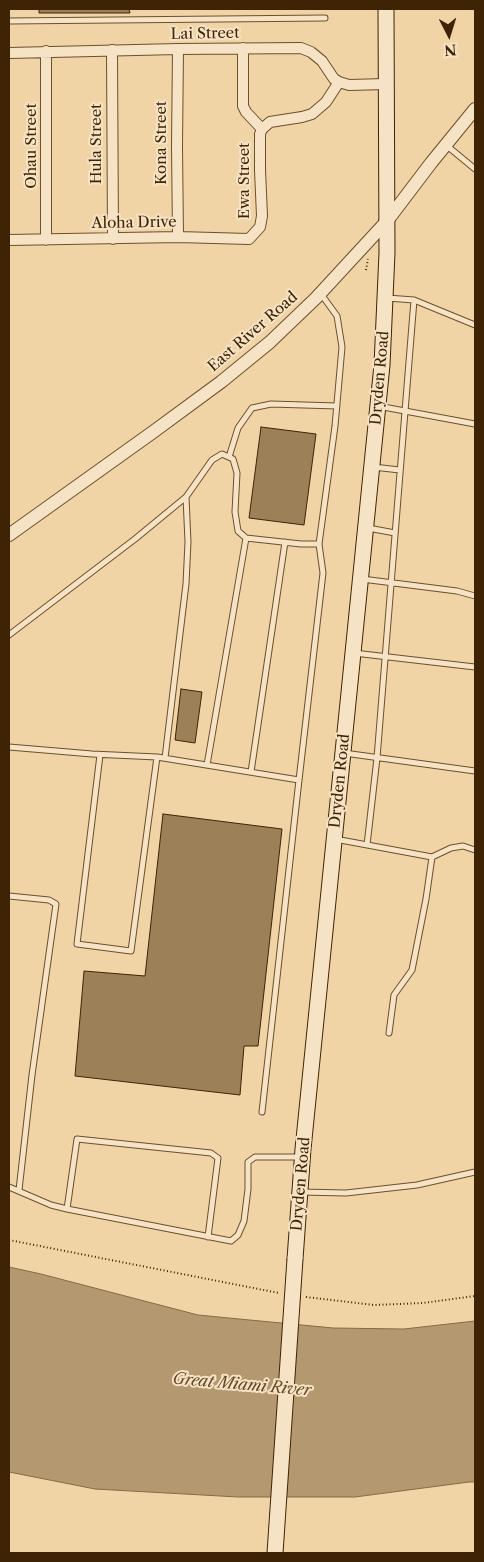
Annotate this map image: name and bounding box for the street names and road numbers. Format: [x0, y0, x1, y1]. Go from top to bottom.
street label: Lai Street [170, 24, 240, 44]
street label: Kona Street [153, 101, 171, 185]
street label: Ohau Street [23, 103, 41, 189]
street label: Hula Street [88, 104, 106, 184]
street label: Ewa Street [236, 143, 254, 219]
street label: Aloha Drive [91, 213, 177, 233]
street label: East River Road [205, 288, 301, 376]
street label: Dryden Road [367, 330, 393, 426]
street label: Dryden Road [326, 733, 354, 829]
street label: Dryden Road [288, 1136, 314, 1232]

